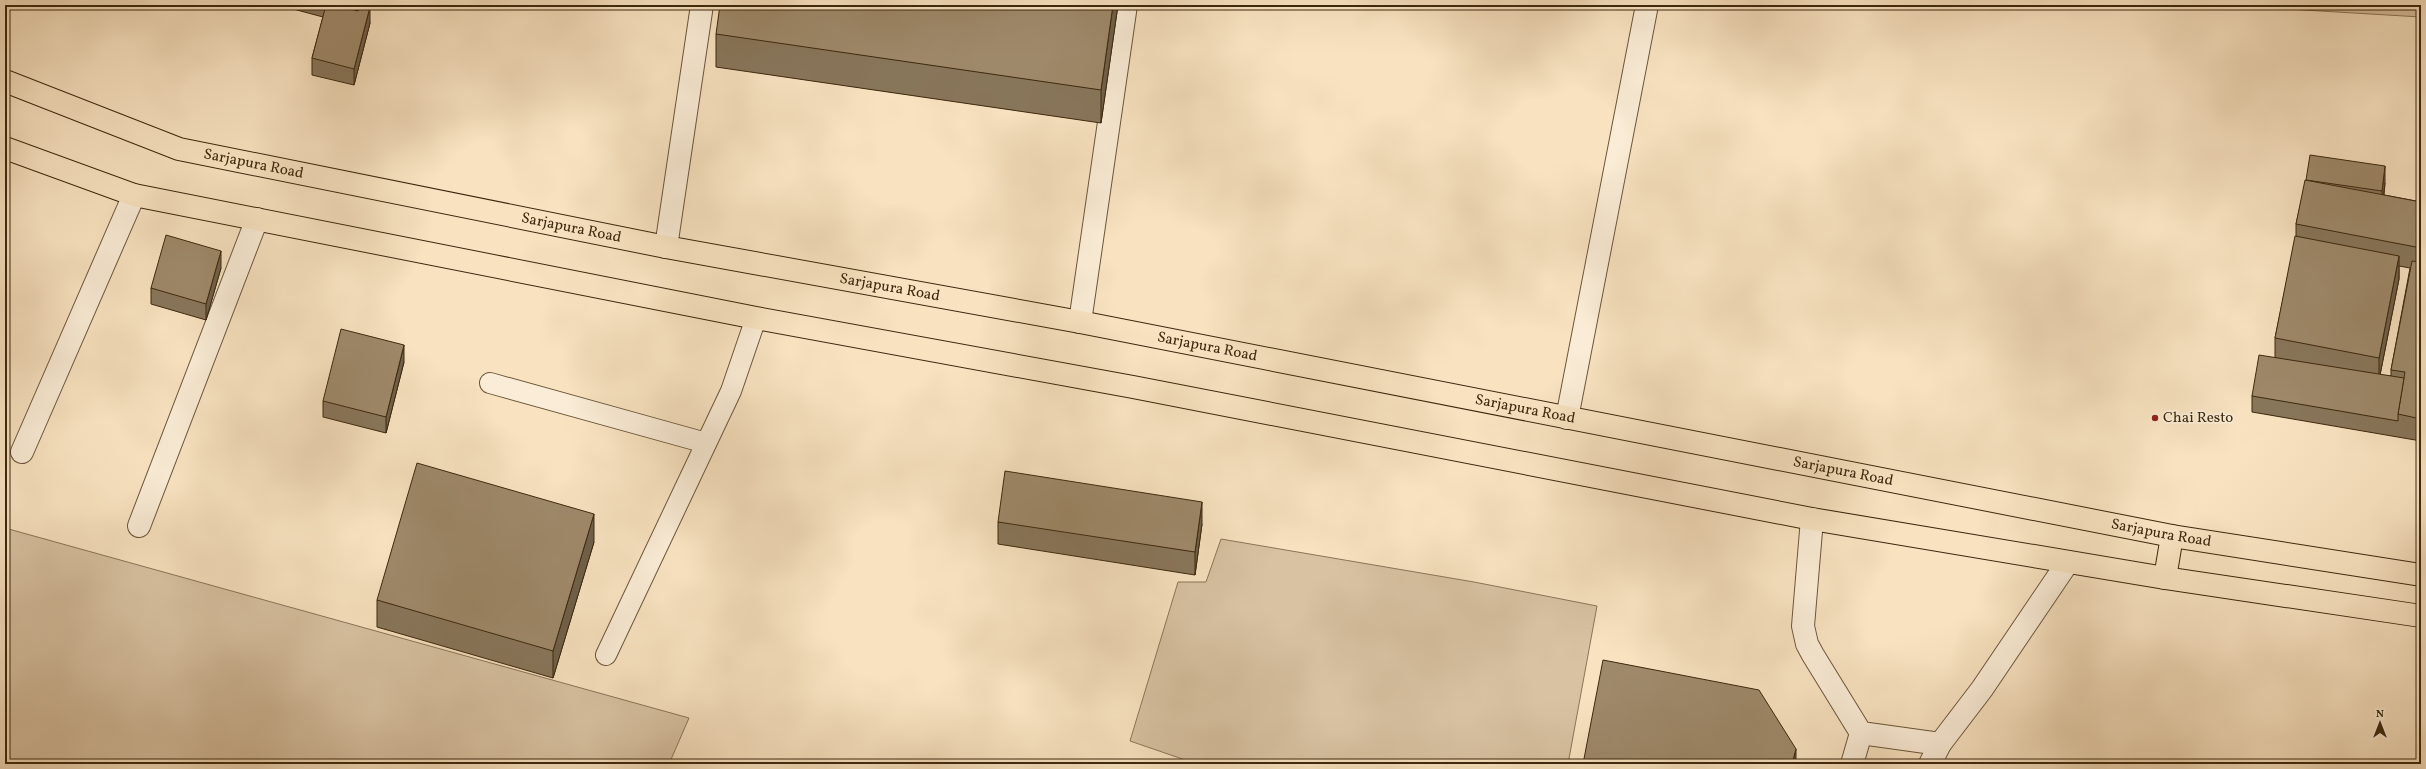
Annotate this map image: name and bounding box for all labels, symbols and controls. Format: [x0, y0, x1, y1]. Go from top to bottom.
street label: Sarjapura Road [202, 144, 306, 184]
street label: Sarjapura Road [519, 208, 623, 248]
street label: Sarjapura Road [838, 268, 942, 307]
street label: Sarjapura Road [1155, 327, 1259, 367]
street label: Sarjapura Road [1473, 389, 1577, 429]
place label: Chai Resto [2163, 408, 2233, 429]
marker: Chai Resto [2150, 413, 2160, 423]
street label: Sarjapura Road [1791, 451, 1895, 492]
street label: Sarjapura Road [2109, 514, 2213, 553]
north arrow [2360, 703, 2400, 743]
text: N [2376, 707, 2384, 722]

